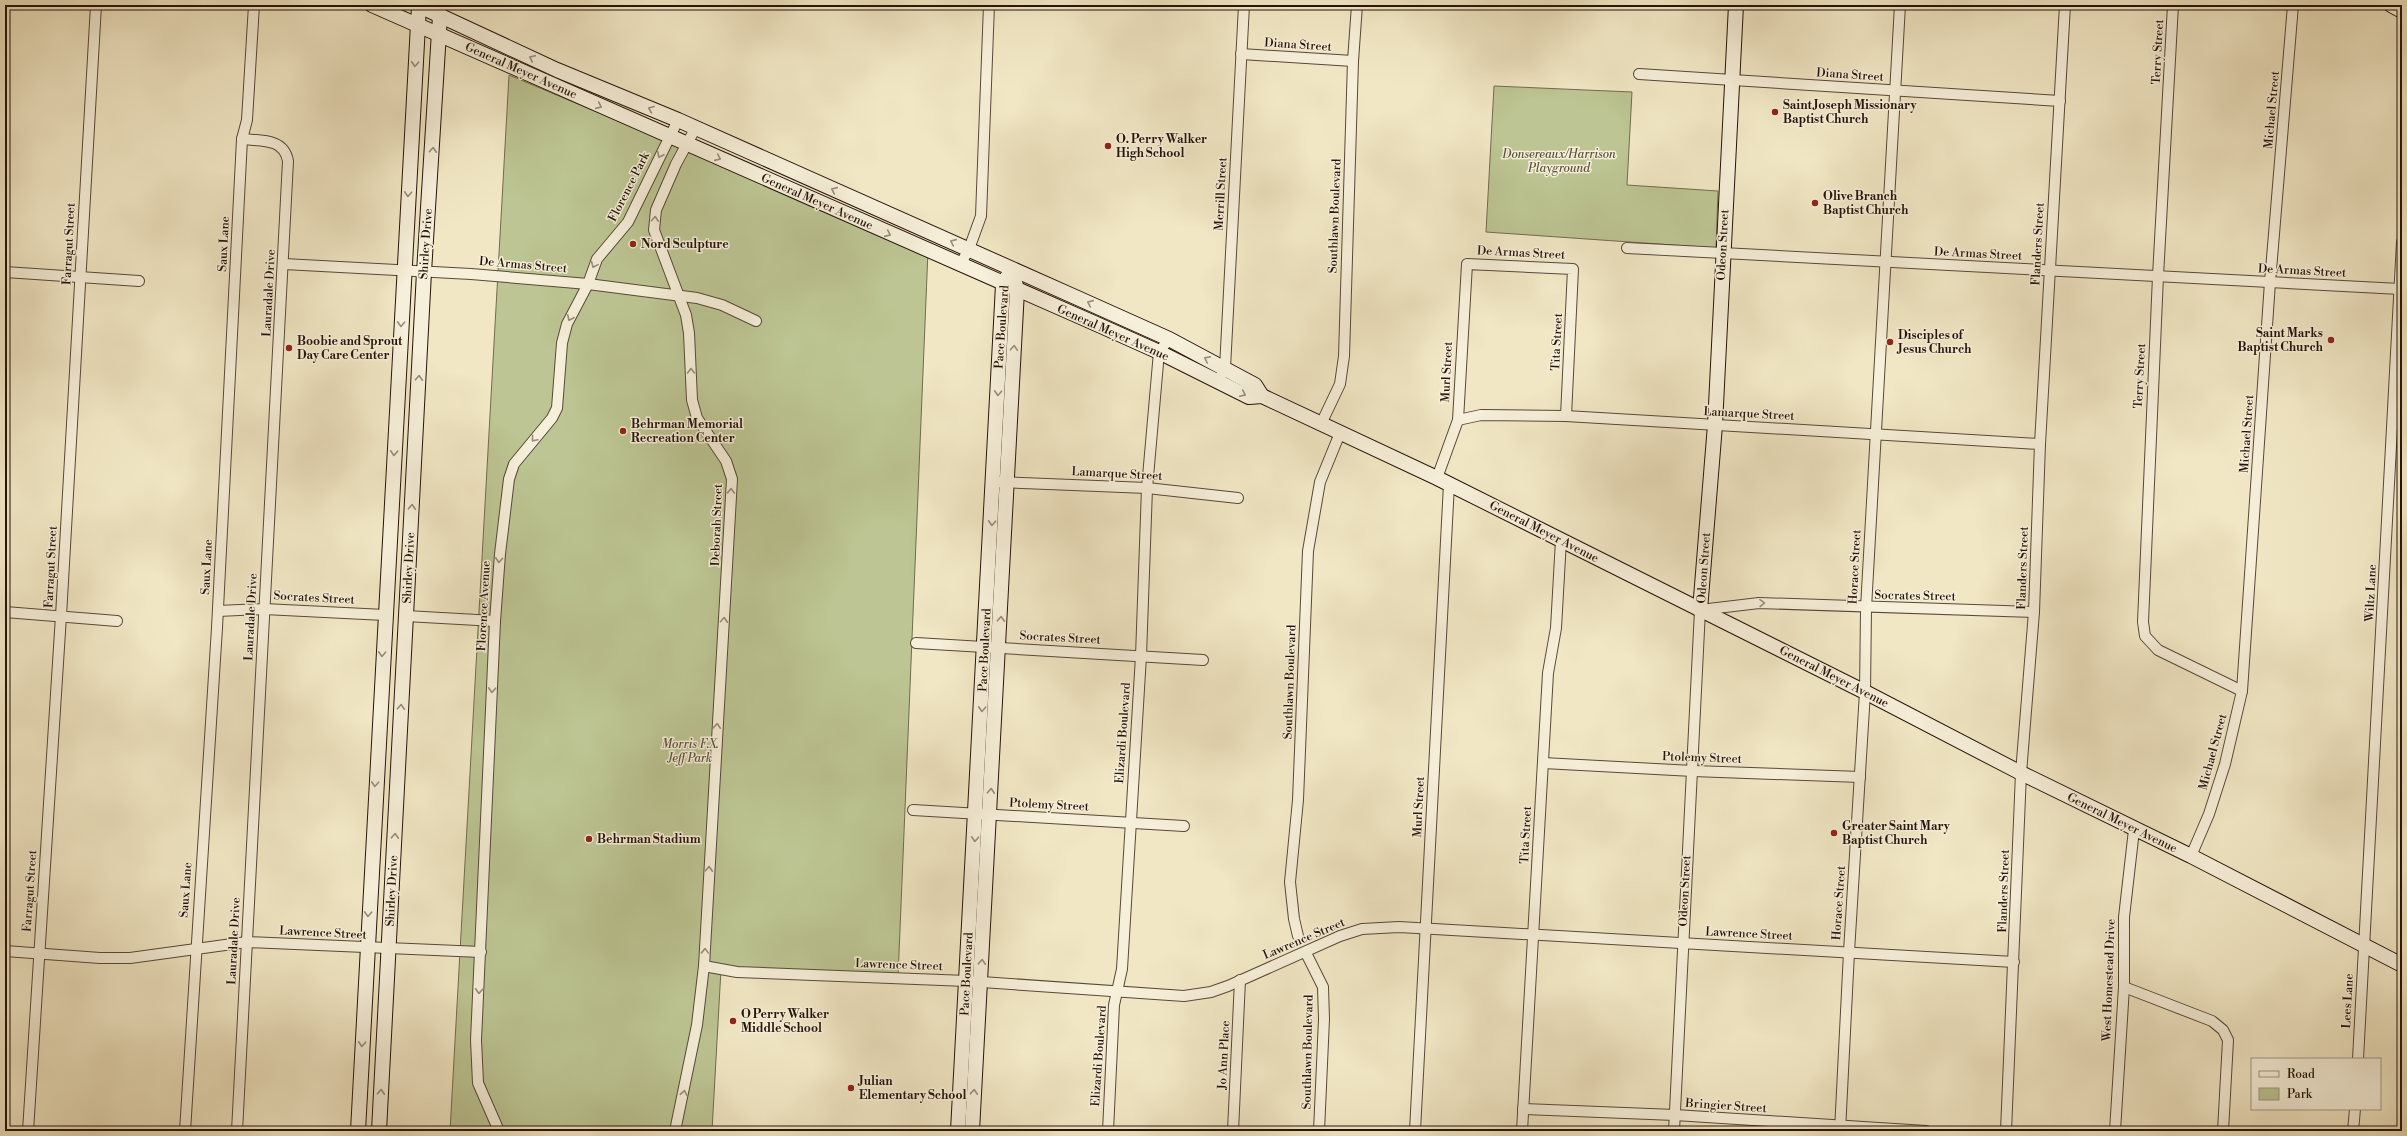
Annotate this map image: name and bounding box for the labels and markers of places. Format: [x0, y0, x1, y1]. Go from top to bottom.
place label: Saint Joseph Missionary Baptist Church [1783, 98, 1917, 127]
marker: Saint Joseph Missionary Baptist Church [1770, 107, 1780, 117]
place label: O. Perry Walker High School [1116, 132, 1207, 161]
marker: O. Perry Walker High School [1103, 141, 1113, 151]
place label: Olive Branch Baptist Church [1823, 189, 1909, 218]
marker: Olive Branch Baptist Church [1810, 198, 1820, 208]
place label: Nord Sculpture [641, 237, 729, 252]
marker: Nord Sculpture [628, 239, 638, 249]
place label: Saint Marks Baptist Church [2238, 326, 2324, 355]
place label: Disciples of Jesus Church [1896, 328, 1972, 357]
place label: Boobie and Sprout Day Care Center [297, 334, 403, 363]
marker: Saint Marks Baptist Church [2326, 335, 2336, 345]
marker: Disciples of Jesus Church [1885, 337, 1895, 347]
marker: Boobie and Sprout Day Care Center [284, 343, 294, 353]
place label: Behrman Memorial Recreation Center [631, 417, 743, 446]
marker: Behrman Memorial Recreation Center [618, 426, 628, 436]
place label: Greater Saint Mary Baptist Church [1842, 819, 1951, 848]
marker: Greater Saint Mary Baptist Church [1829, 828, 1839, 838]
place label: Behrman Stadium [597, 832, 701, 847]
marker: Behrman Stadium [584, 834, 594, 844]
place label: O Perry Walker Middle School [741, 1007, 829, 1036]
marker: O Perry Walker Middle School [728, 1016, 738, 1026]
place label: Julian Elementary School [857, 1074, 966, 1103]
marker: Julian Elementary School [846, 1083, 856, 1093]

